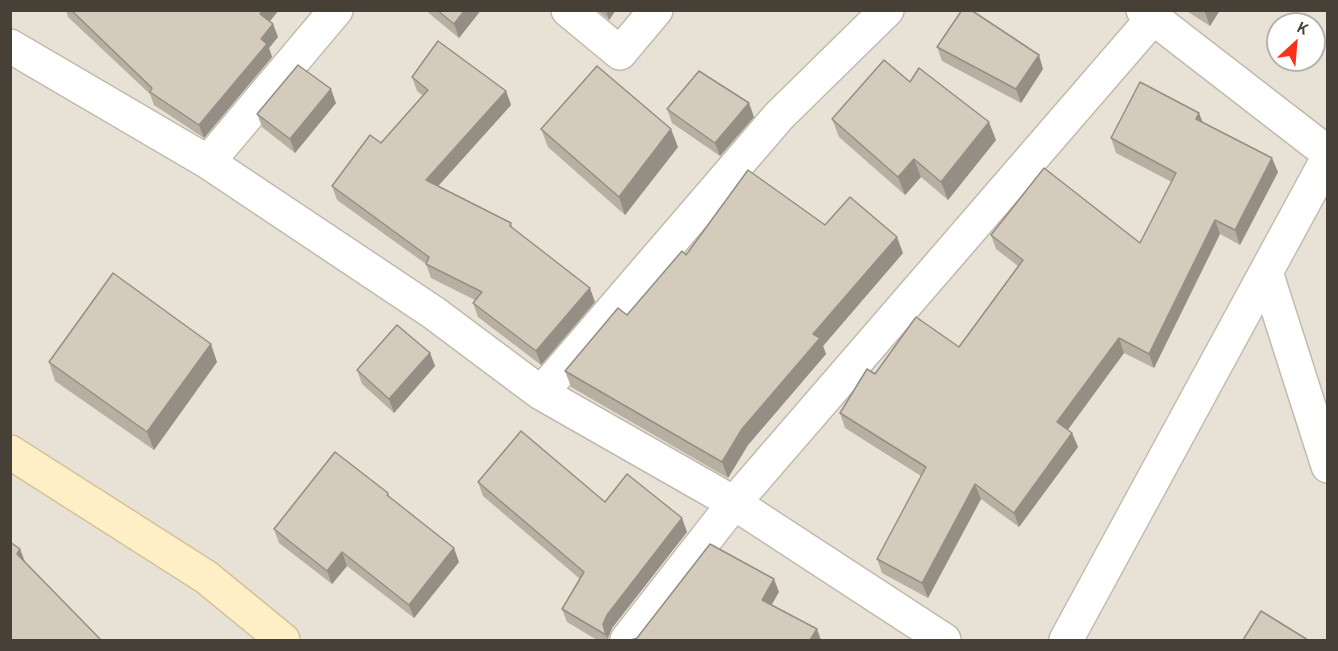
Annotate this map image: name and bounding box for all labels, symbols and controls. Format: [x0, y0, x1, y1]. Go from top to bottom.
north arrow [1266, 12, 1326, 72]
text: K [1294, 16, 1312, 40]

